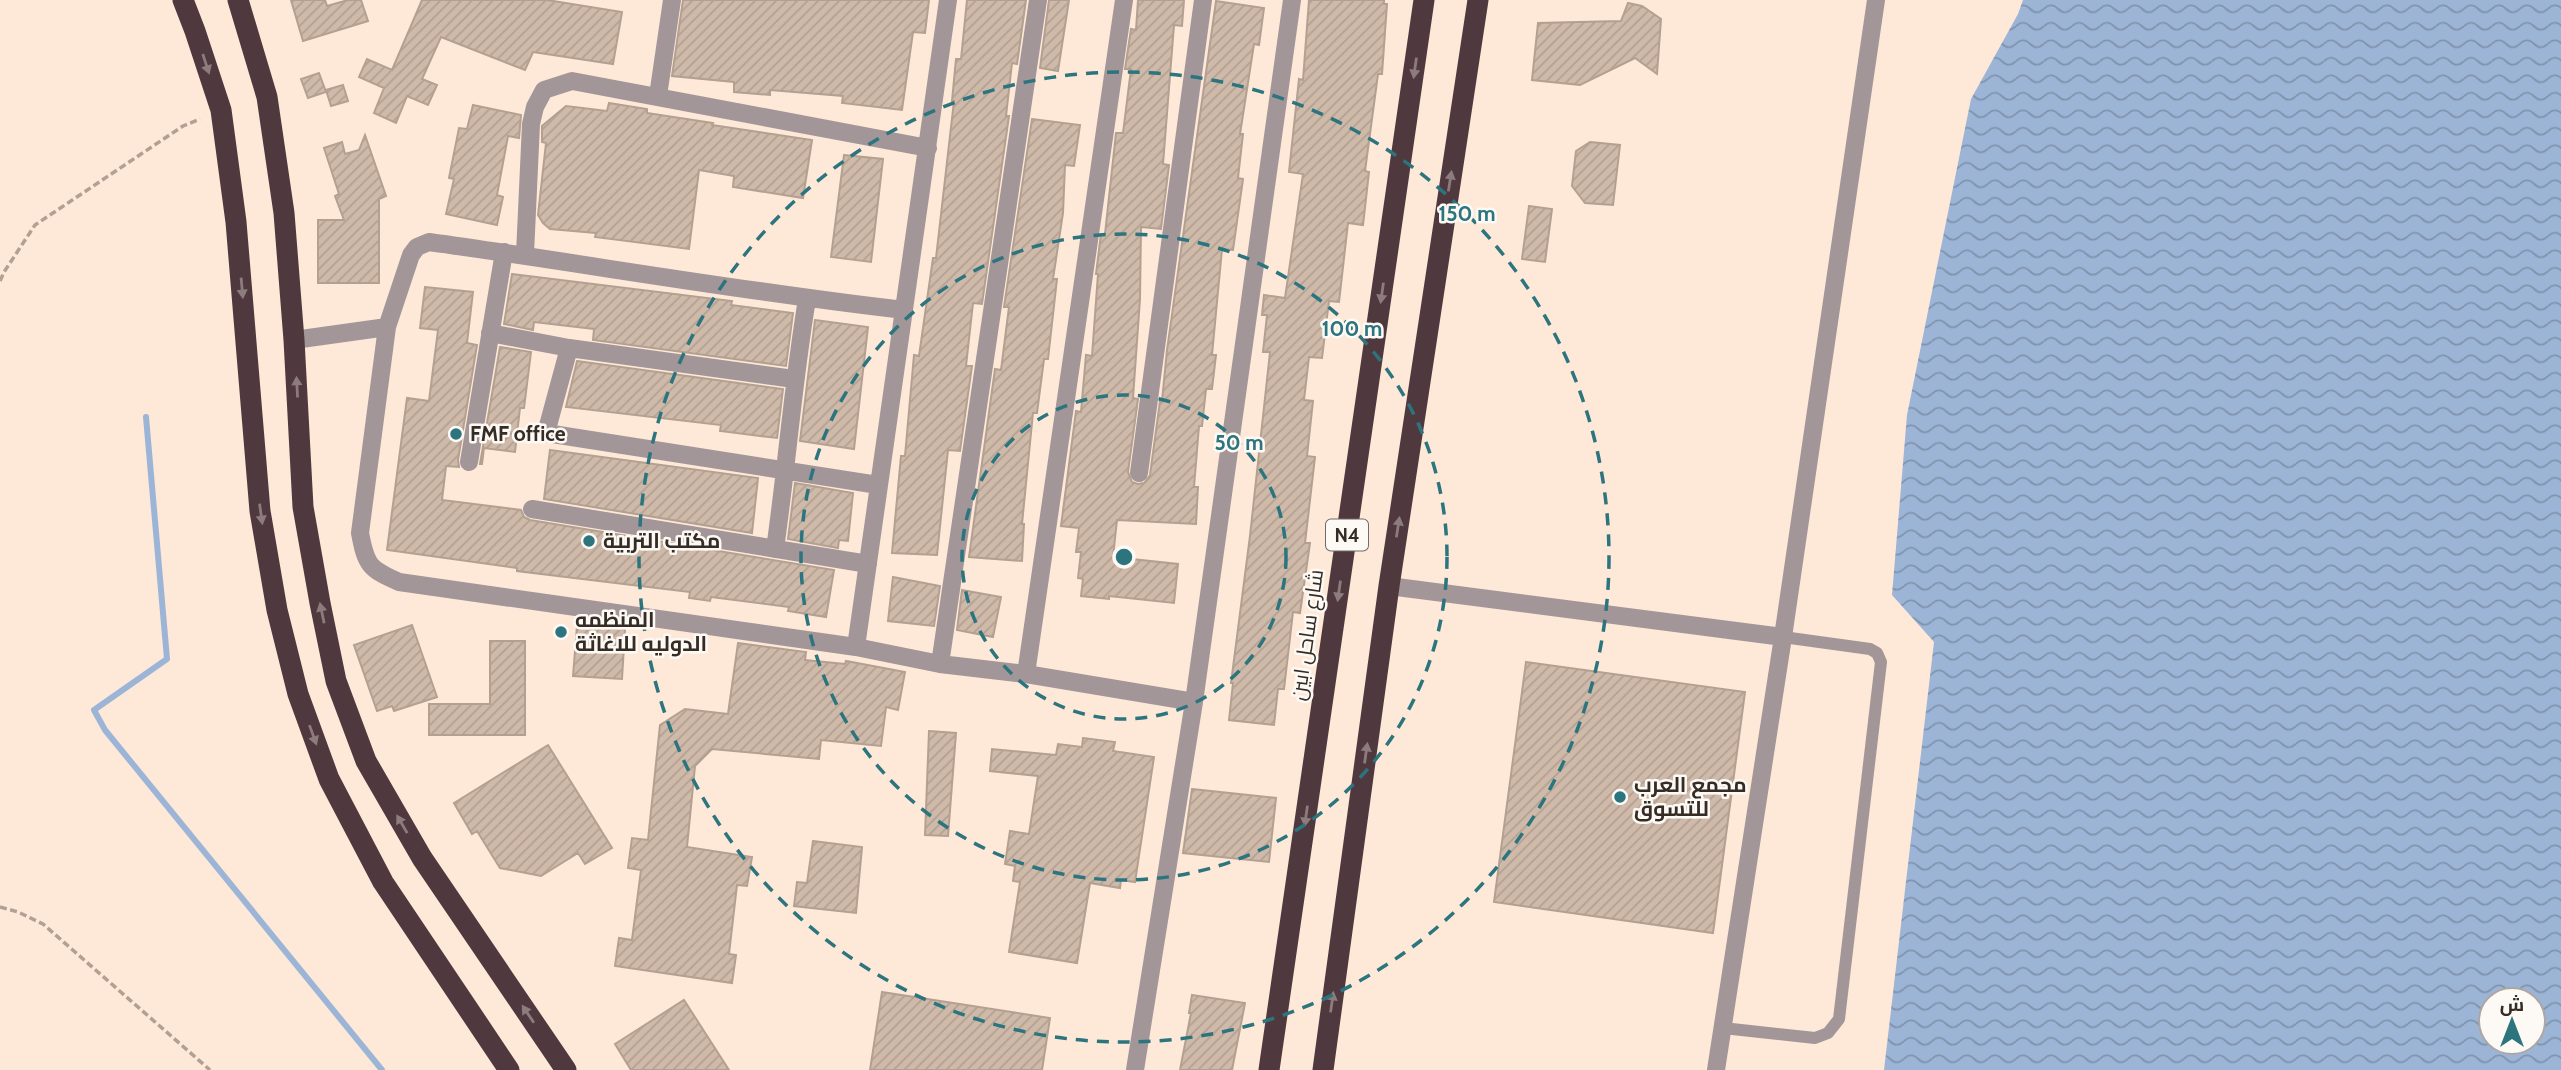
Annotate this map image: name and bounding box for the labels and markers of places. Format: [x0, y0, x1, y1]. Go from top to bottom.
place label: FMF office [470, 421, 566, 446]
marker: FMF office [448, 426, 464, 442]
place label: مكتب التربية [603, 528, 720, 553]
marker: مكتب التربية [581, 533, 597, 549]
centre of rings [1112, 545, 1136, 569]
place label: المنظمه الدوليه للاغاثة [575, 607, 707, 657]
marker: المنظمه الدوليه للاغاثة [553, 624, 569, 640]
place label: مجمع العرب للتسوق [1634, 772, 1747, 822]
marker: مجمع العرب للتسوق [1612, 789, 1628, 805]

